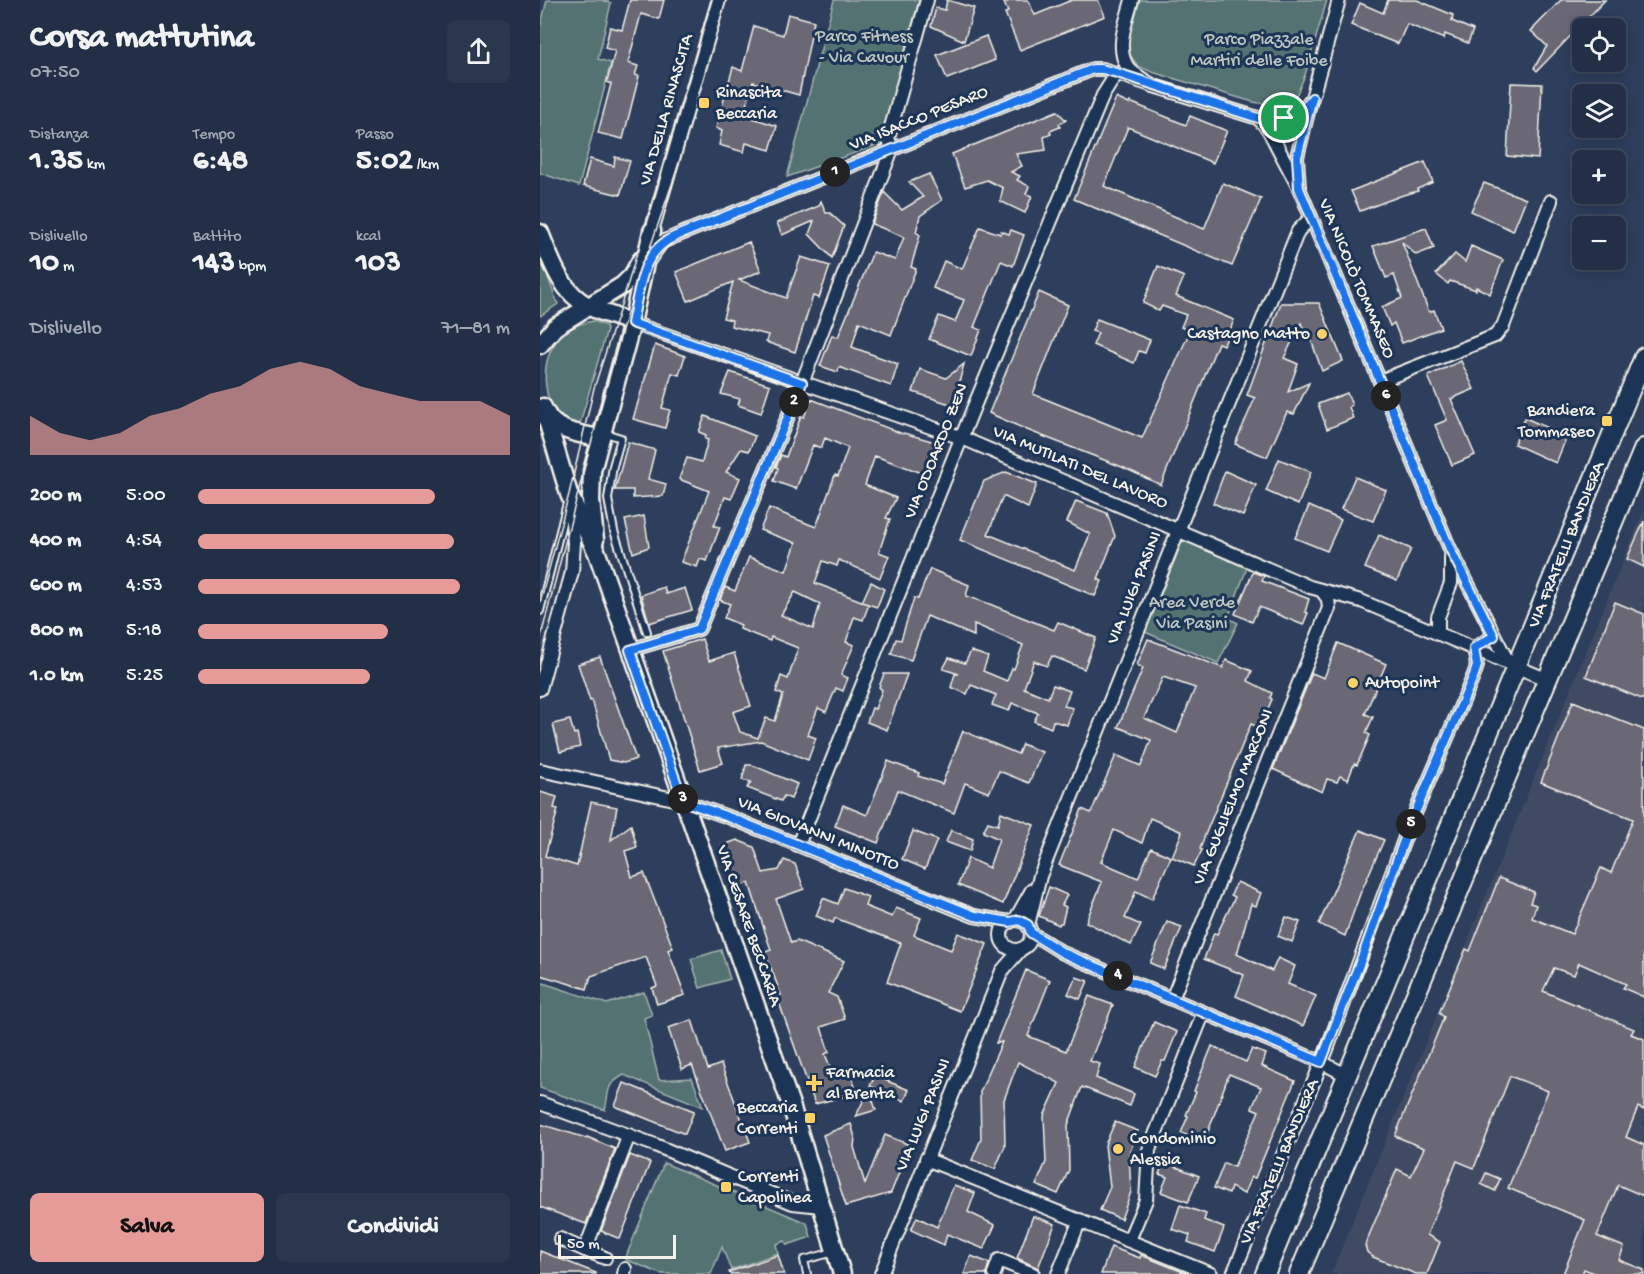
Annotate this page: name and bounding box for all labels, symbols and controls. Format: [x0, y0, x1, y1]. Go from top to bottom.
map controls [1572, 18, 1626, 270]
button: locate [1572, 18, 1626, 72]
text: Corsa mattutina [30, 20, 254, 58]
button: share [447, 20, 510, 83]
park label: Parco Fitness - Via Cavour [814, 27, 914, 69]
park label: Parco Piazzale Martiri delle Foibe [1190, 30, 1328, 72]
street label: VIA DELLA RINASCITA [635, 31, 699, 189]
text: 07:50 [30, 62, 80, 85]
street label: VIA ISACCO PESARO [846, 82, 991, 157]
place label: Rinascita Beccaria [715, 83, 783, 125]
button: layers [1572, 84, 1626, 138]
pin [1258, 92, 1309, 143]
marker: Rinascita Beccaria [697, 96, 711, 110]
icon: arrive [1267, 101, 1300, 134]
text: Distanza [30, 126, 89, 145]
text: Tempo [193, 126, 235, 145]
text: Passo [356, 126, 394, 145]
text: 1.35 [30, 145, 83, 180]
text: 6:48 [193, 145, 248, 180]
text: 5:02 [356, 145, 413, 180]
button: + [1572, 150, 1626, 204]
text: km [83, 156, 105, 175]
text: /km [413, 156, 439, 175]
pin: 1 [820, 157, 850, 187]
text: 1 [832, 162, 838, 181]
street label: VIA NICOLÒ TOMMASEO [1312, 195, 1399, 362]
button: − [1572, 216, 1626, 270]
text: Dislivello [30, 228, 87, 247]
text: Battito [193, 228, 241, 247]
text: kcal [356, 228, 381, 247]
text: 10 [30, 247, 59, 282]
text: 143 [193, 247, 235, 282]
text: 103 [356, 247, 401, 282]
text: m [59, 258, 74, 277]
text: bpm [235, 258, 266, 277]
text: Dislivello [30, 318, 102, 341]
text: 71–81 m [441, 318, 510, 341]
place label: Castagno Matto [1187, 324, 1310, 345]
marker: Castagno Matto [1315, 327, 1329, 341]
street label: VIA ODOARDO ZEN [900, 380, 974, 523]
pin: 6 [1371, 381, 1401, 411]
text: 6 [1382, 386, 1390, 405]
pin: 2 [779, 387, 809, 417]
text: 2 [790, 392, 798, 411]
place label: Bandiera Tommaseo [1517, 401, 1596, 443]
marker: Bandiera Tommaseo [1600, 414, 1614, 428]
street label: VIA MUTILATI DEL LAVORO [988, 421, 1171, 514]
street label: VIA FRATELLI BANDIERA [1524, 458, 1610, 632]
text: 200 m [30, 485, 81, 508]
text: 5:00 [126, 485, 166, 508]
street label: VIA LUIGI PASINI [1102, 529, 1167, 648]
text: 400 m [30, 530, 81, 553]
text: 4:54 [126, 530, 162, 553]
text: 600 m [30, 575, 82, 598]
text: 4:53 [126, 575, 163, 598]
park label: Area Verde Via Pasini [1149, 593, 1236, 635]
text: 800 m [30, 620, 83, 643]
text: 5:18 [126, 620, 162, 643]
text: 1.0 km [30, 665, 84, 688]
text: 5:25 [126, 665, 163, 688]
place label: Autopoint [1365, 673, 1440, 694]
marker: Autopoint [1346, 676, 1360, 690]
street label: VIA GUGLIELMO MARCONI [1189, 706, 1279, 889]
pin: 3 [668, 784, 698, 814]
text: 3 [679, 789, 687, 808]
street label: VIA GIOVANNI MINOTTO [733, 792, 902, 876]
pin: 5 [1396, 809, 1426, 839]
text: 5 [1407, 814, 1415, 833]
street label: VIA CESARE BECCARIA [710, 842, 786, 1011]
pin: 4 [1103, 961, 1133, 991]
text: 4 [1114, 966, 1122, 985]
street label: VIA LUIGI PASINI [891, 1056, 956, 1175]
place label: Farmacia al Brenta [825, 1063, 896, 1105]
street label: VIA FRATELLI BANDIERA [1235, 1075, 1325, 1249]
marker: Farmacia al Brenta [807, 1076, 821, 1090]
place label: Beccaria Correnti [736, 1098, 799, 1140]
marker: Beccaria Correnti [803, 1111, 817, 1125]
place label: Condominio Alessia [1130, 1129, 1216, 1171]
marker: Condominio Alessia [1111, 1142, 1125, 1156]
place label: Correnti Capolinea [738, 1167, 813, 1209]
marker: Correnti Capolinea [719, 1180, 733, 1194]
button: Salva [30, 1193, 264, 1262]
button: Condividi [276, 1193, 510, 1262]
scale bar [558, 1232, 676, 1260]
text: 50 m [567, 1236, 600, 1255]

